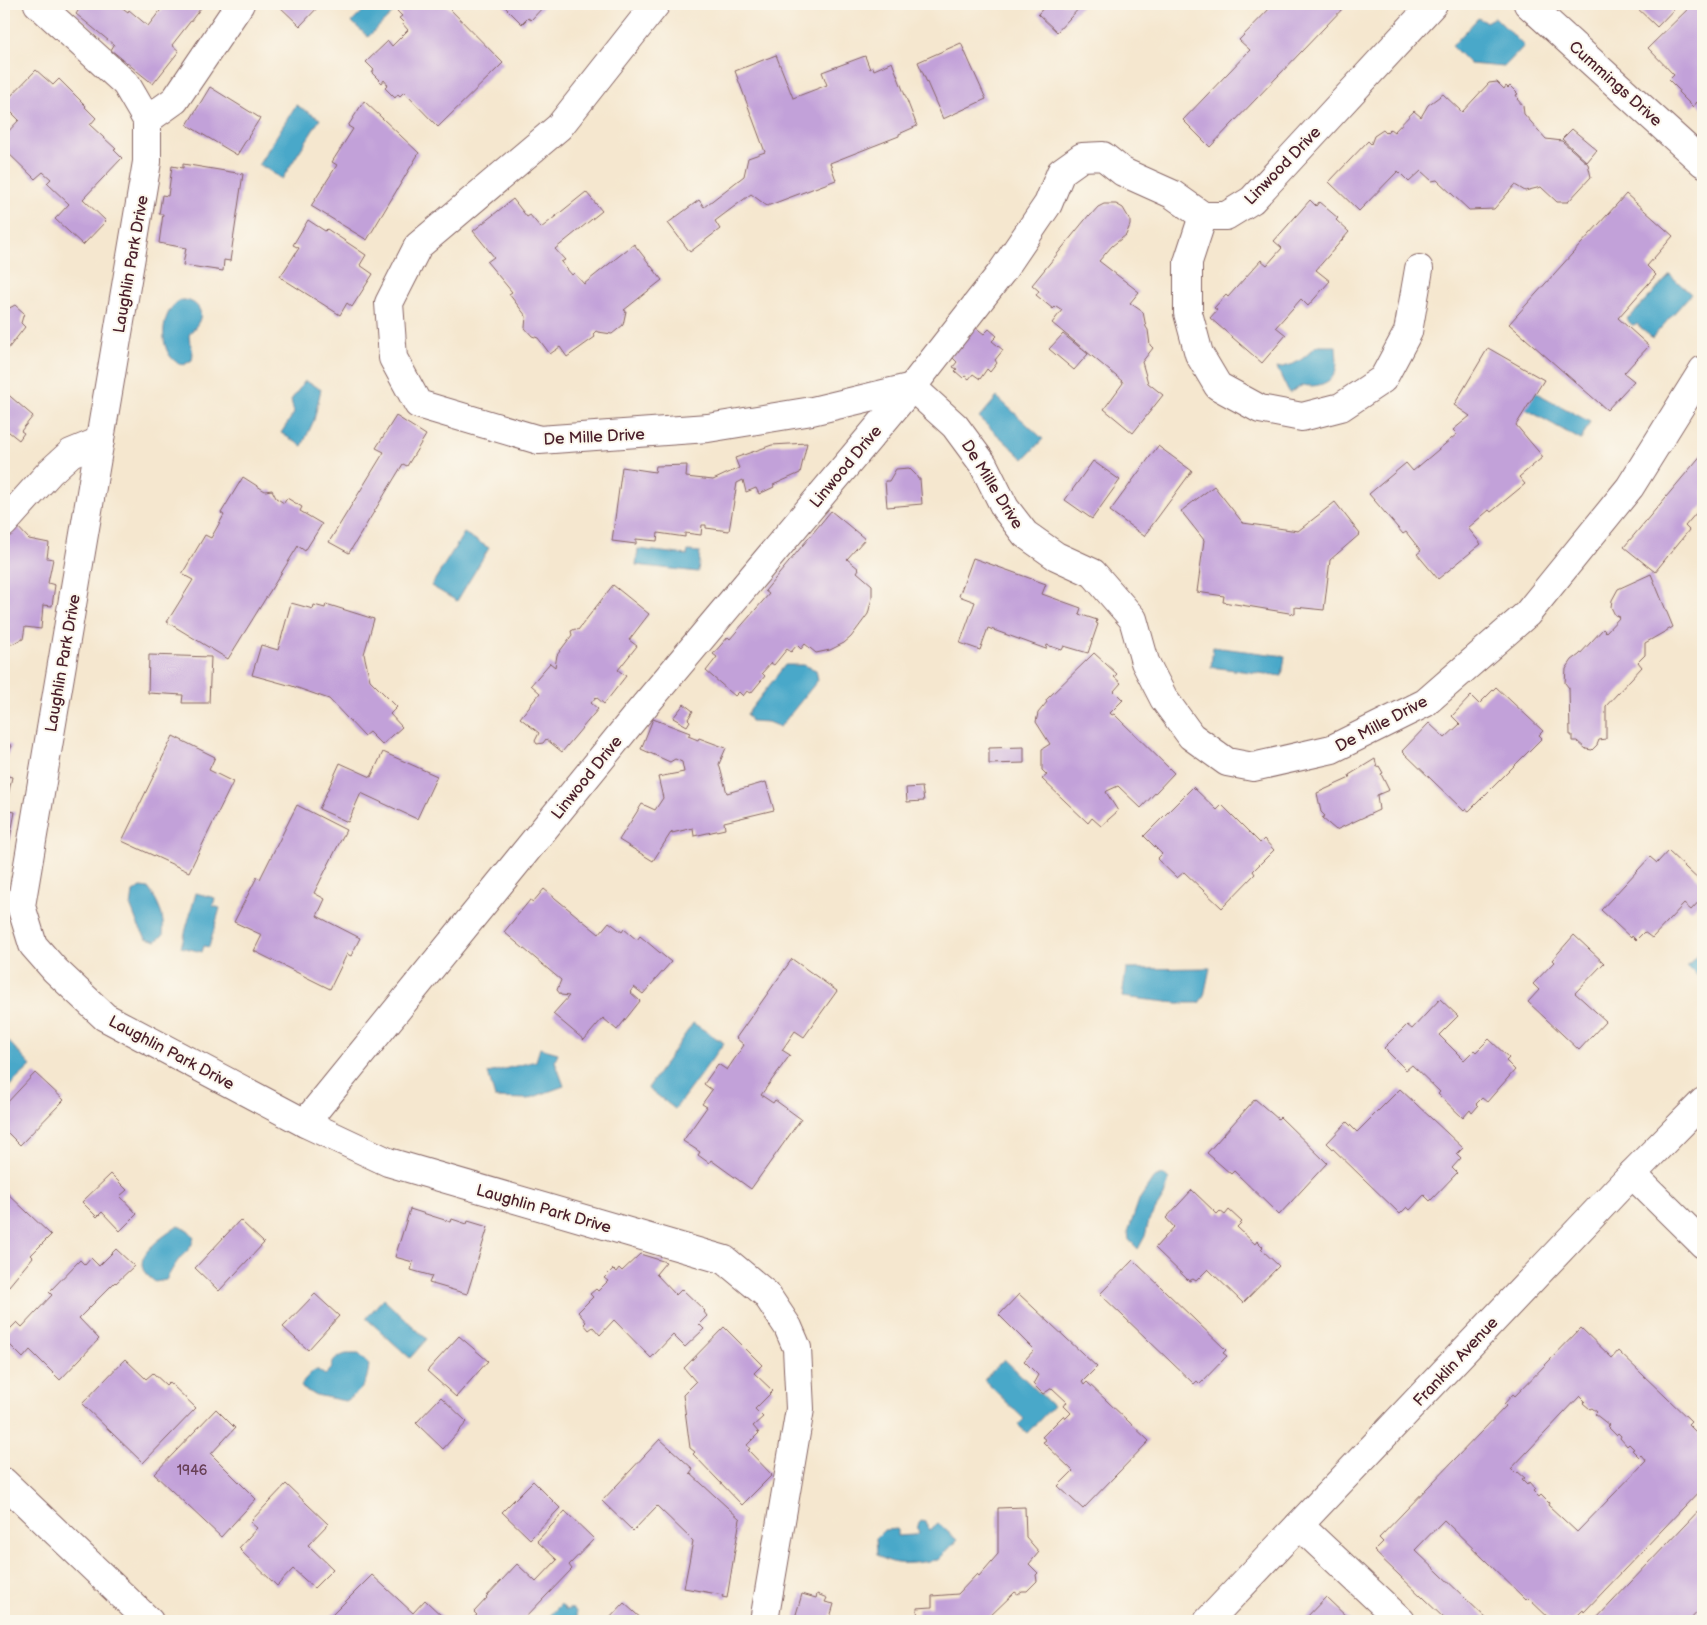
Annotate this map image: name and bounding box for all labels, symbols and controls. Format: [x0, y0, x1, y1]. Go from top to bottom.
street label: Cummings Drive [1565, 37, 1666, 131]
street label: Linwood Drive [1241, 122, 1326, 209]
street label: Laughlin Park Drive [110, 193, 153, 335]
street label: Linwood Drive [806, 421, 886, 512]
street label: De Mille Drive [543, 425, 646, 450]
street label: De Mille Drive [957, 437, 1027, 533]
street label: Laughlin Park Drive [42, 592, 85, 734]
street label: De Mille Drive [1333, 692, 1431, 756]
street label: Linwood Drive [548, 732, 627, 823]
street label: Laughlin Park Drive [105, 1012, 238, 1095]
street label: Laughlin Park Drive [474, 1181, 614, 1238]
street label: Franklin Avenue [1410, 1313, 1503, 1411]
house number: 1946 [177, 1462, 208, 1479]

